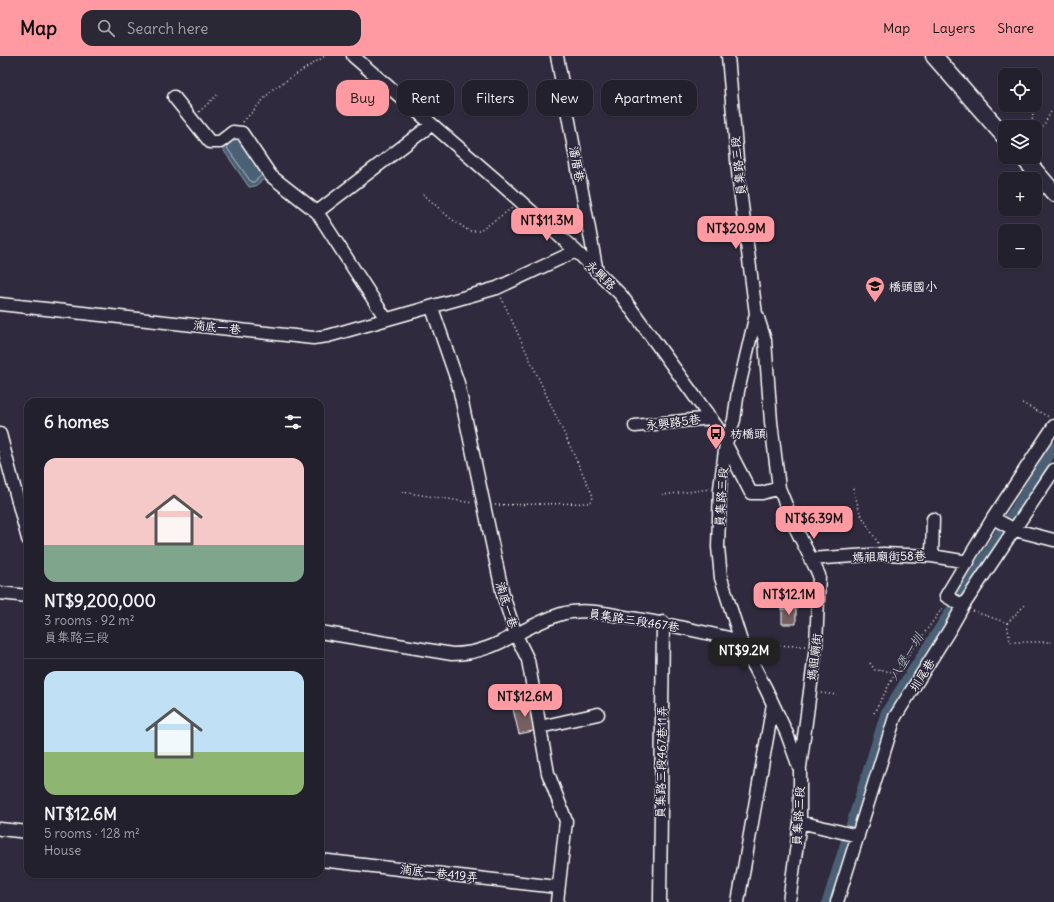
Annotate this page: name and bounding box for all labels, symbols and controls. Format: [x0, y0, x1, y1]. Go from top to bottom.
search box [81, 10, 361, 46]
text: Map [20, 16, 57, 40]
icon: search [95, 17, 117, 39]
text: Search here [127, 19, 208, 38]
text: Map [883, 19, 910, 37]
text: Layers [932, 19, 975, 37]
text: Share [997, 19, 1034, 37]
map controls [998, 68, 1042, 268]
button: locate [998, 68, 1042, 112]
chip: Buy [336, 80, 389, 116]
chip: Rent [397, 80, 454, 116]
chip: Filters [462, 80, 528, 116]
chip: New [536, 80, 593, 116]
chip: Apartment [601, 80, 697, 116]
button: layers [998, 120, 1042, 164]
street label: 員集路三段 [727, 135, 749, 197]
street label: 潘厝巷 [566, 145, 588, 183]
button: + [998, 172, 1042, 216]
pin: NT$11.3M [506, 208, 588, 242]
text: NT$11.3M [520, 212, 574, 229]
pin: NT$20.9M [695, 216, 777, 250]
text: NT$20.9M [706, 220, 766, 237]
button: − [998, 224, 1042, 268]
street label: 永興路 [583, 257, 619, 293]
school or university icon: 橋頭國小 [864, 275, 886, 303]
place label: 橋頭國小 [889, 279, 937, 294]
street label: 湳底一巷 [192, 317, 242, 337]
text: 6 homes [44, 411, 109, 433]
icon: filters [282, 411, 304, 433]
street label: 永興路5巷 [645, 411, 701, 433]
bus stop icon: 枋橋頭 [705, 422, 727, 450]
place label: 枋橋頭 [730, 426, 766, 441]
street label: 員集路三段 [711, 467, 731, 527]
icon: home [138, 484, 210, 556]
pin: NT$6.39M [773, 506, 855, 540]
text: NT$6.39M [785, 510, 843, 527]
street label: 媽祖廟街58巷 [852, 548, 926, 564]
street label: 湳底一巷 [493, 580, 521, 630]
pin: NT$12.1M [748, 582, 830, 616]
text: NT$12.1M [763, 586, 815, 603]
text: NT$9,200,000 [44, 590, 156, 612]
street label: 員集路三段467巷 [588, 605, 680, 635]
text: 3 rooms · 92 m² [44, 612, 135, 629]
text: 員集路三段 [44, 629, 109, 646]
water label: 八堡一圳 [885, 629, 928, 684]
street label: 媽祖廟街 [804, 632, 824, 682]
pin: NT$9.2M [707, 638, 781, 672]
text: NT$9.2M [719, 642, 769, 659]
street label: 圳尾巷 [906, 656, 938, 694]
pin: NT$12.6M [484, 684, 566, 718]
text: NT$12.6M [497, 688, 553, 705]
icon: home [138, 697, 210, 769]
street label: 員集路三段467巷11弄 [653, 705, 669, 819]
street label: 員集路三段 [789, 786, 807, 846]
text: NT$12.6M [44, 803, 117, 825]
text: 5 rooms · 128 m² [44, 825, 140, 842]
text: House [44, 842, 81, 859]
street label: 湳底一巷419弄 [399, 861, 479, 885]

